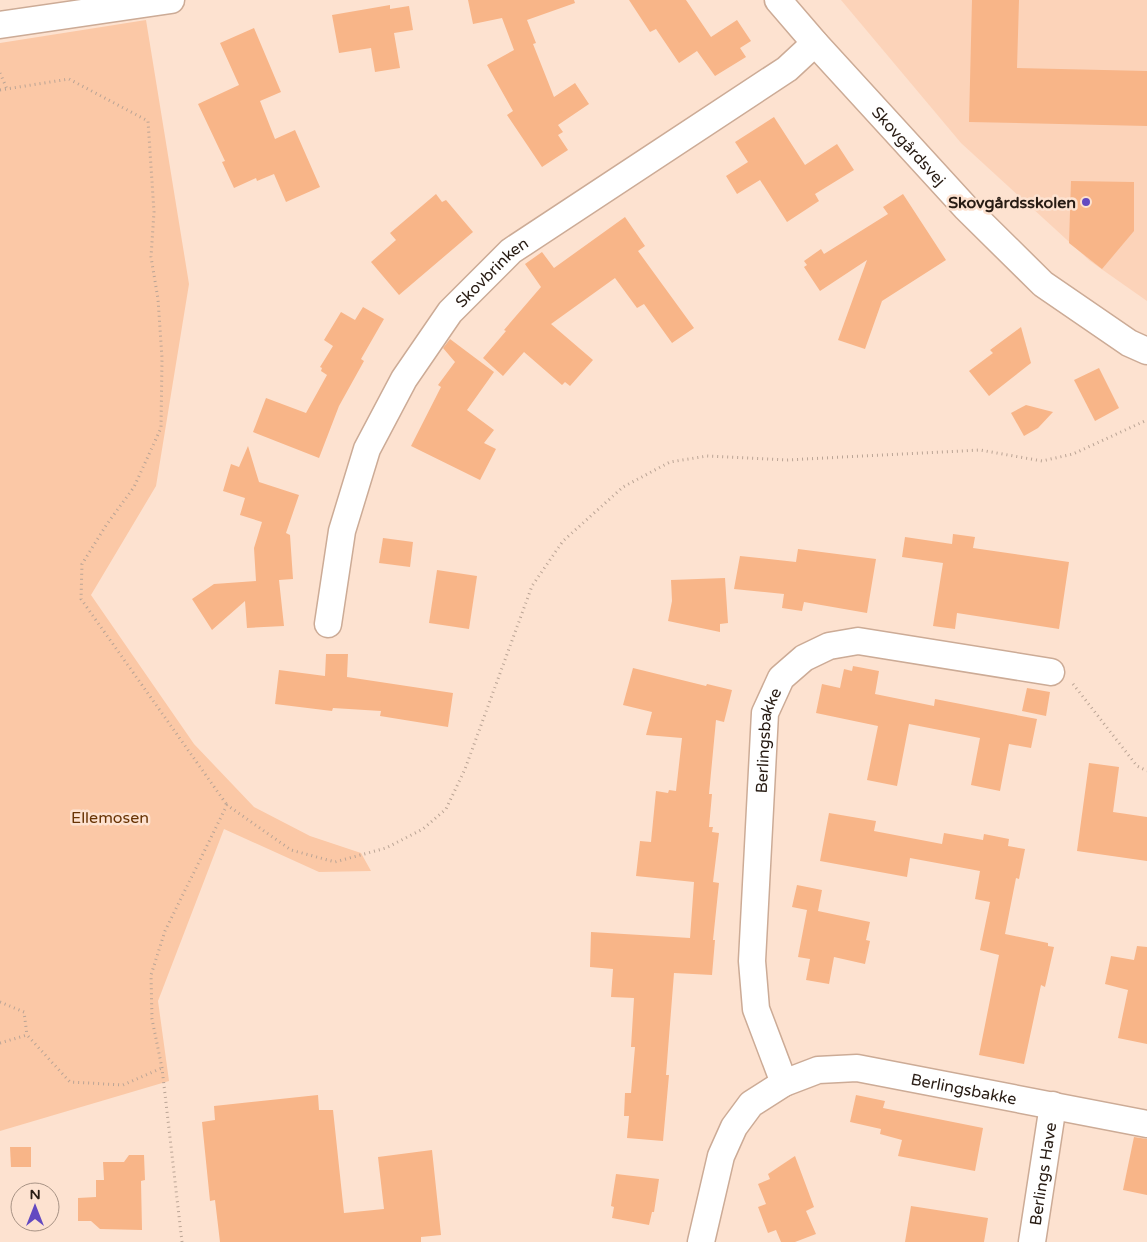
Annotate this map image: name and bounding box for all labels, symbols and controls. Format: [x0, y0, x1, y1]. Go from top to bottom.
street label: Skovgårdsvej [867, 103, 950, 190]
place label: Skovgårdsskolen [948, 193, 1076, 213]
marker: Skovgårdsskolen [1080, 196, 1092, 208]
street label: Skovbrinken [451, 233, 532, 312]
street label: Berlingsbakke [752, 685, 786, 794]
park label: Ellemosen [71, 808, 149, 828]
street label: Berlingsbakke [909, 1070, 1018, 1110]
street label: Berlings Have [1026, 1121, 1061, 1227]
north arrow [10, 1182, 60, 1232]
text: N [29, 1186, 41, 1203]

